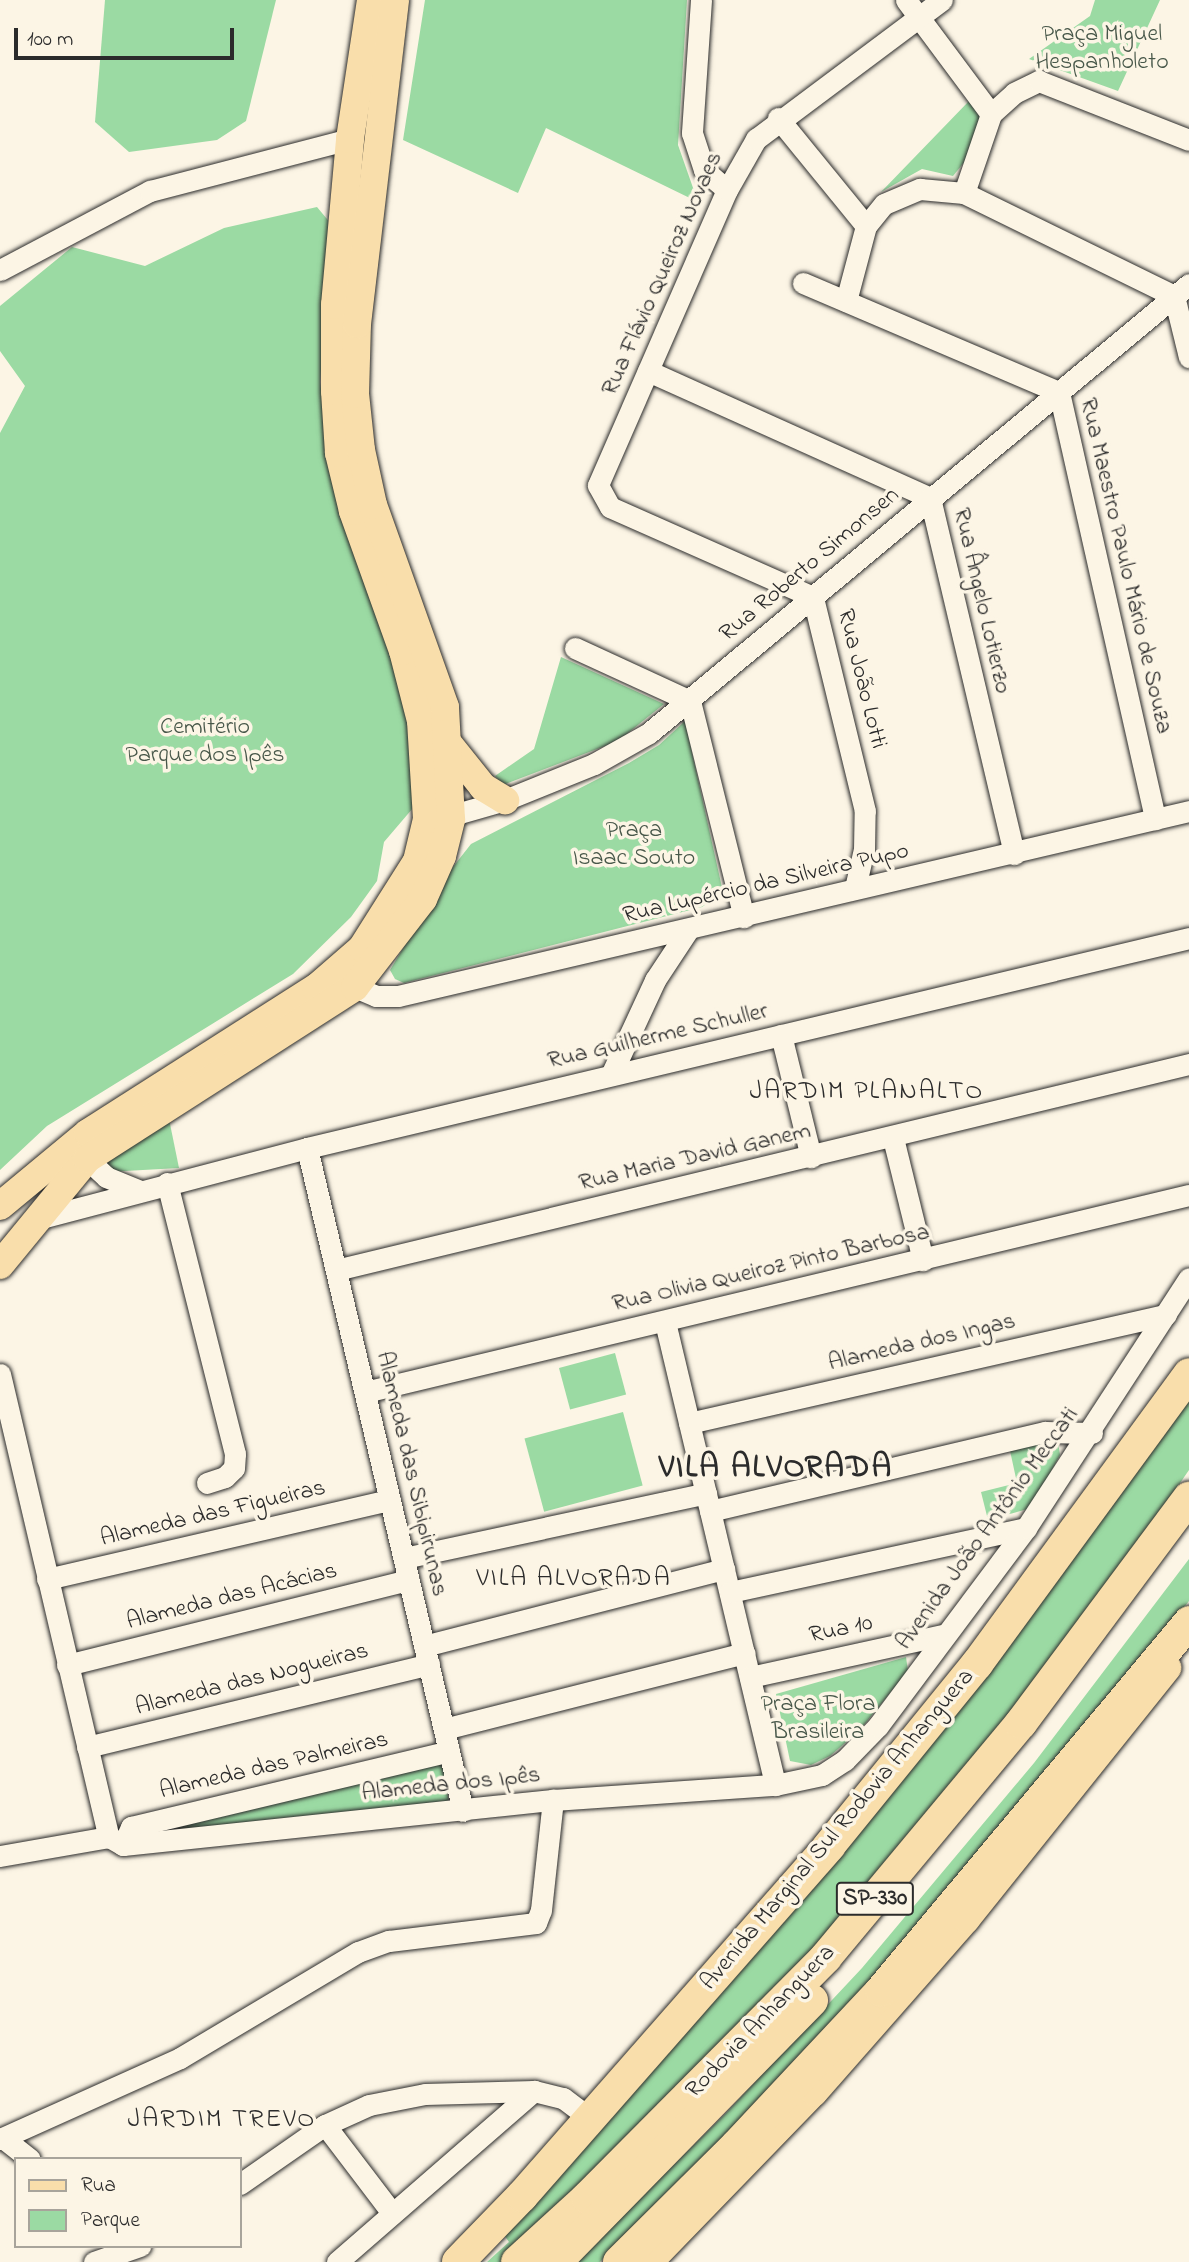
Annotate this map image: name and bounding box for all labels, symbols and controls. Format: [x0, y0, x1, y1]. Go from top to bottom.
scale bar [18, 14, 238, 58]
park label: Praça Miguel Hespanholeto [1035, 21, 1169, 77]
text: 100 m [27, 25, 73, 55]
street label: Rua Flávio Queiroz Novaes [596, 148, 730, 400]
street label: Rua Maestro Paulo Mário de Souza [1072, 395, 1178, 737]
street label: Rua Roberto Simonsen [714, 481, 906, 649]
street label: Rua Ângelo Lotierzo [946, 505, 1016, 697]
street label: Rua João Lotti [830, 606, 892, 752]
park label: Cemitério Parque dos Ipês [125, 714, 285, 770]
park label: Praça Isaac Souto [573, 817, 695, 873]
street label: Rua Lupércio da Silveira Pupo [620, 837, 912, 931]
street label: Rua Guilherme Schuller [545, 998, 771, 1076]
district label: JARDIM PLANALTO [751, 1077, 983, 1109]
street label: Rua Maria David Ganem [576, 1117, 814, 1199]
street label: Rua Olivia Queiroz Pinto Barbosa [610, 1218, 932, 1320]
street label: Alameda dos Ingas [826, 1307, 1018, 1379]
street label: Alameda das Sibipirunas [369, 1349, 453, 1599]
street label: Avenida João Antônio Meccati [890, 1402, 1086, 1656]
district label: VILA ALVORADA [660, 1450, 892, 1488]
street label: Alameda das Figueiras [98, 1474, 328, 1554]
street label: Alameda das Acácias [124, 1557, 340, 1637]
district label: VILA ALVORADA [478, 1564, 670, 1596]
street label: Rua 10 [807, 1609, 875, 1651]
street label: Alameda das Nogueiras [133, 1637, 371, 1723]
street label: Avenida Marginal Sul Rodovia Anhanguera [695, 1663, 981, 1997]
park label: Praça Flora Brasileira [761, 1691, 875, 1747]
street label: Alameda das Palmeiras [157, 1726, 391, 1806]
street label: Alameda dos Ipês [360, 1761, 542, 1809]
road number: SP-330 [835, 1880, 915, 1918]
street label: Rodovia Anhanguera [680, 1939, 842, 2105]
district label: JARDIM TREVO [129, 2105, 315, 2137]
legend [14, 2157, 242, 2248]
text: Rua [81, 2171, 116, 2201]
text: Parque [81, 2206, 140, 2236]

